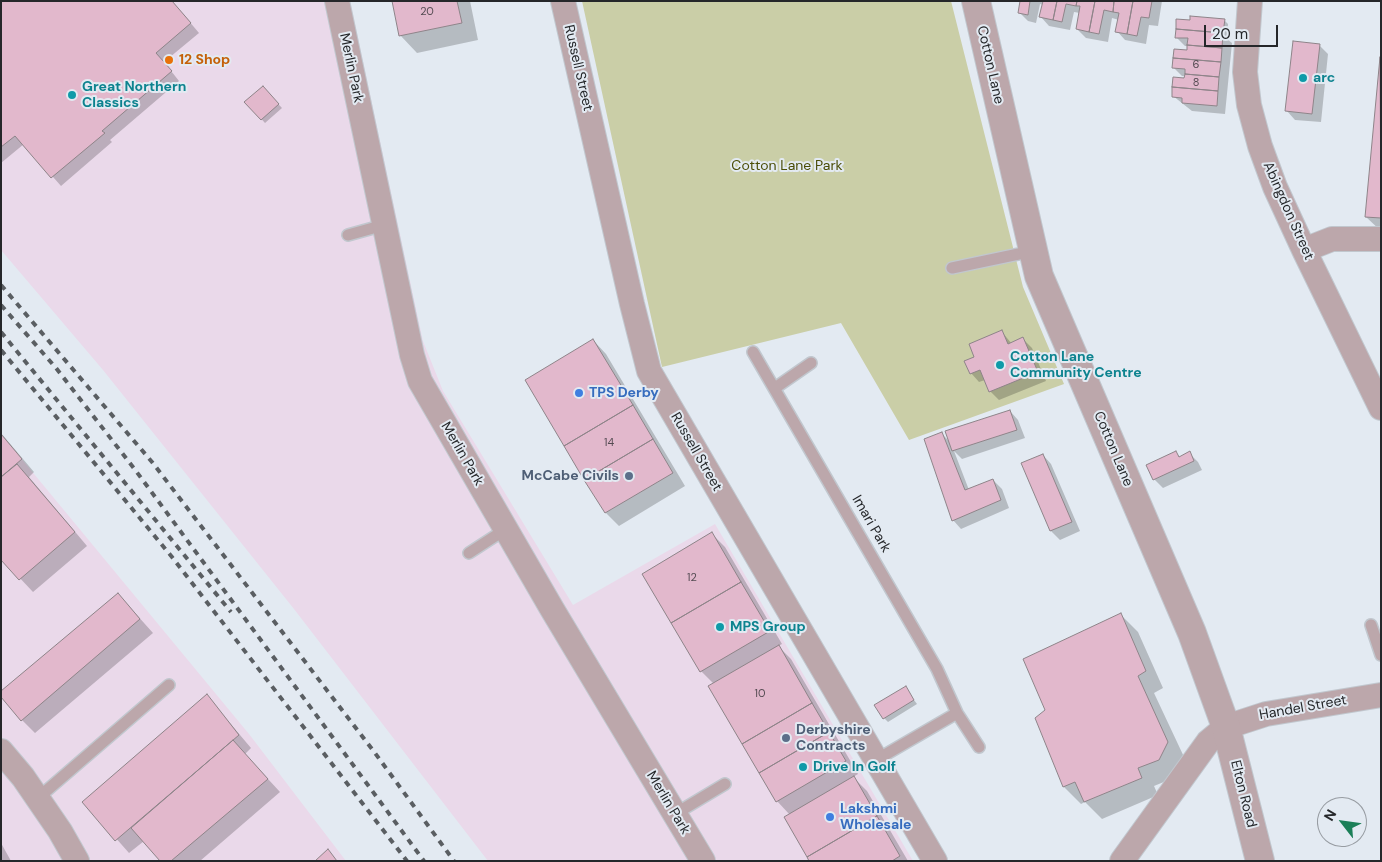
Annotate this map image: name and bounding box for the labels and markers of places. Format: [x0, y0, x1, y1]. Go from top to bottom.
place label: 12 Shop [179, 52, 230, 68]
marker: 12 Shop [163, 54, 175, 66]
place label: arc [1313, 70, 1335, 86]
marker: arc [1297, 72, 1309, 84]
place label: Great Northern Classics [82, 79, 186, 111]
marker: Great Northern Classics [66, 89, 78, 101]
place label: Cotton Lane Community Centre [1010, 349, 1142, 382]
marker: Cotton Lane Community Centre [994, 359, 1006, 371]
place label: TPS Derby [589, 385, 659, 401]
marker: TPS Derby [573, 387, 585, 399]
place label: McCabe Civils [522, 468, 619, 484]
marker: McCabe Civils [623, 470, 635, 482]
place label: MPS Group [730, 619, 806, 635]
marker: MPS Group [714, 621, 726, 633]
place label: Derbyshire Contracts [796, 722, 871, 754]
marker: Derbyshire Contracts [780, 732, 792, 744]
place label: Drive In Golf [813, 759, 896, 775]
marker: Drive In Golf [797, 761, 809, 773]
place label: Lakshmi Wholesale [840, 801, 911, 834]
marker: Lakshmi Wholesale [824, 811, 836, 823]

